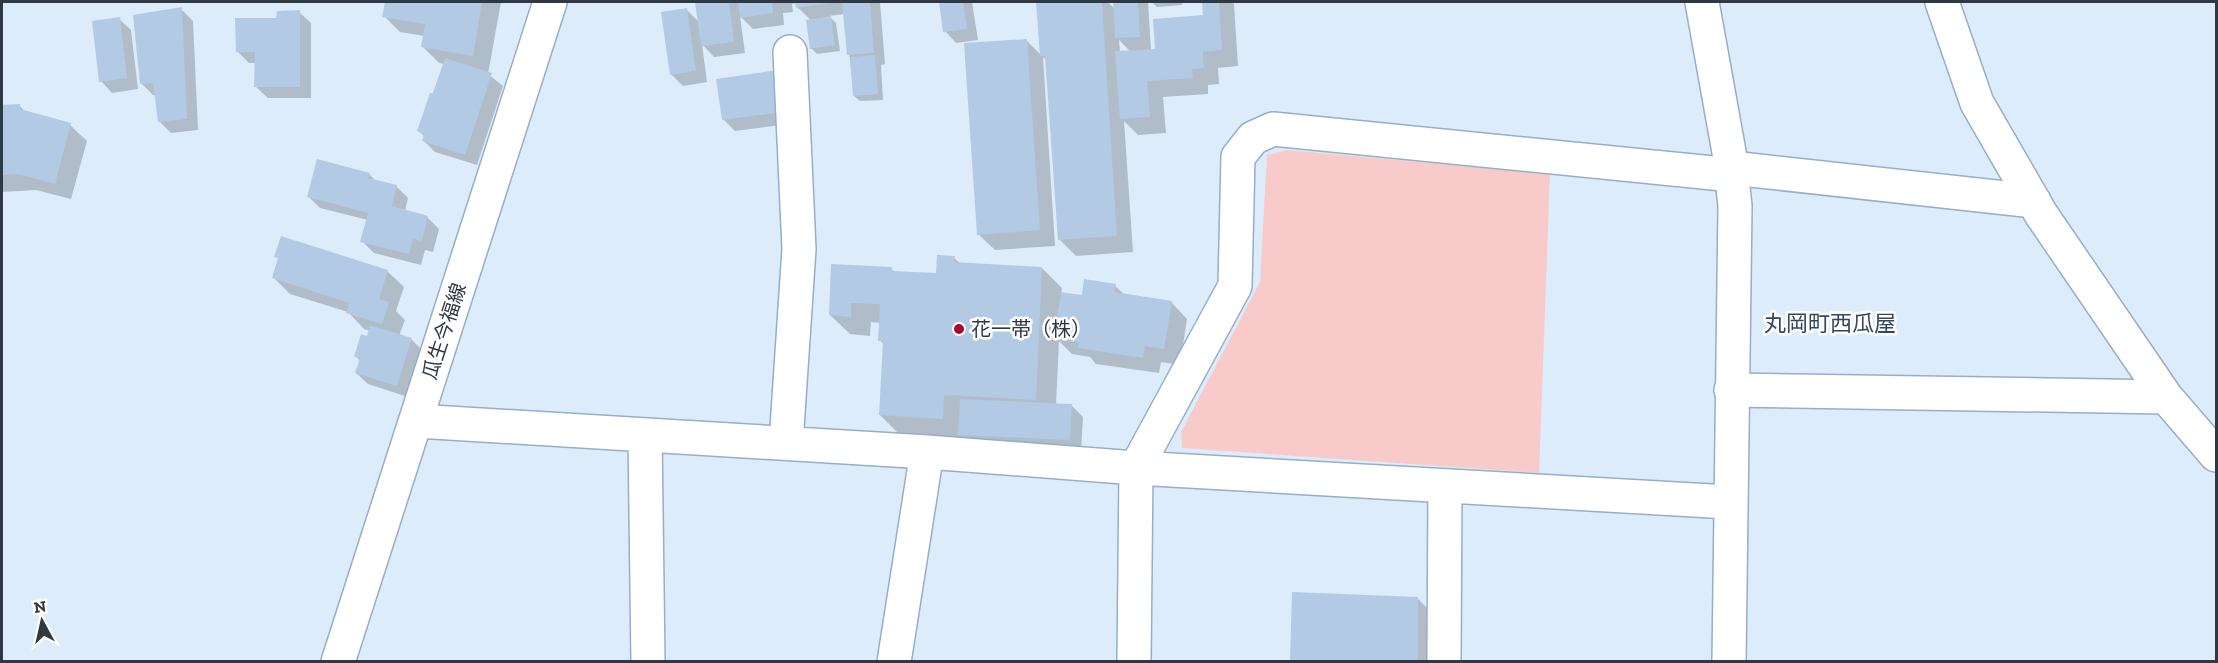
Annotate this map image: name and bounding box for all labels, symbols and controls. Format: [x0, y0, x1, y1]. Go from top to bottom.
street label: 瓜生今福線 [417, 280, 471, 382]
district label: 丸岡町西瓜屋 [1764, 310, 1896, 337]
place label: 花一帯（株） [971, 317, 1091, 341]
marker: 花一帯（株） [952, 322, 966, 336]
north arrow [12, 591, 72, 651]
text: N [33, 596, 47, 617]

